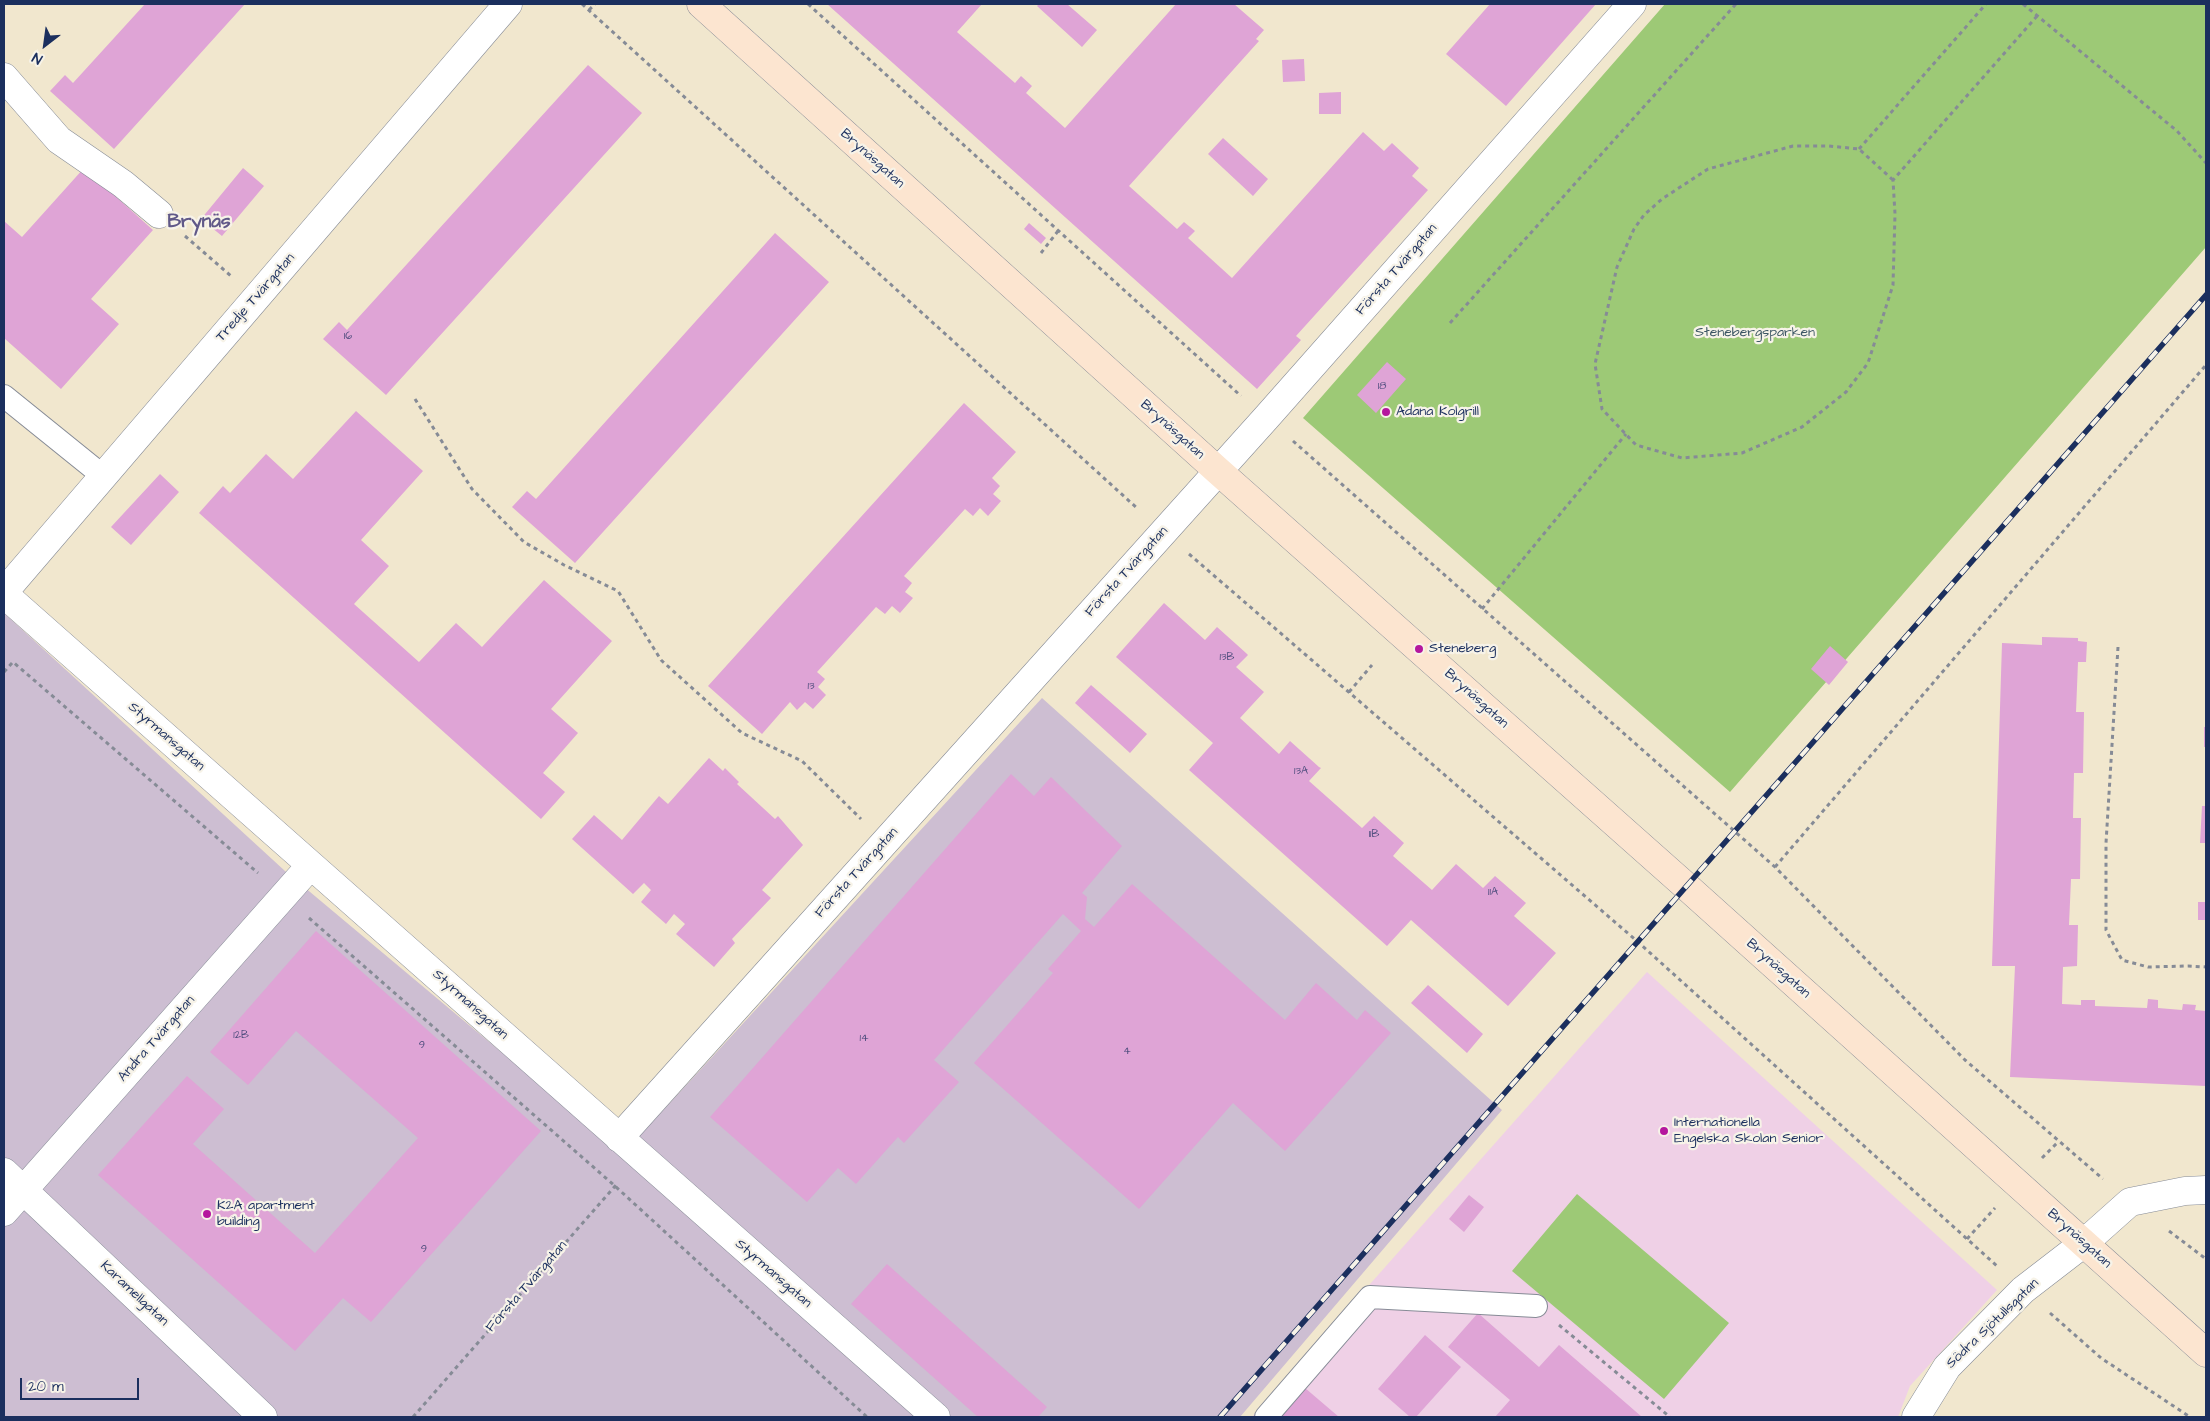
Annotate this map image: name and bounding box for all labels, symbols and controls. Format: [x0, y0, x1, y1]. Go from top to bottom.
north arrow [20, 20, 70, 70]
text: N [29, 47, 46, 69]
street label: Brynäsgatan [836, 126, 908, 192]
district label: Brynäs [167, 212, 231, 234]
street label: Första Tvärgatan [1353, 221, 1441, 319]
street label: Tredje Tvärgatan [213, 250, 299, 346]
park label: Stenebergsparken [1695, 325, 1815, 341]
house number: 16 [344, 330, 352, 344]
house number: 18 [1378, 380, 1386, 394]
street label: Brynäsgatan [1136, 397, 1208, 463]
place label: Adana Kolgrill [1396, 404, 1479, 420]
marker: Adana Kolgrill [1380, 406, 1392, 418]
street label: Första Tvärgatan [1082, 523, 1172, 621]
place label: Steneberg [1429, 641, 1496, 657]
marker: Steneberg [1413, 643, 1425, 655]
house number: 13B [1220, 651, 1234, 665]
street label: Brynäsgatan [1440, 666, 1512, 732]
house number: 13 [807, 680, 815, 694]
street label: Styrmansgatan [124, 699, 208, 775]
house number: 13A [1294, 765, 1308, 779]
street label: Första Tvärgatan [812, 824, 902, 922]
house number: 11B [1369, 828, 1379, 842]
house number: 11A [1488, 886, 1498, 900]
street label: Brynäsgatan [1742, 936, 1814, 1002]
street label: Styrmansgatan [429, 967, 511, 1043]
street label: Andra Tvärgatan [115, 993, 199, 1085]
house number: 12B [233, 1029, 249, 1043]
house number: 14 [860, 1032, 868, 1046]
house number: 9 [419, 1039, 425, 1053]
house number: 4 [1123, 1045, 1131, 1059]
place label: Internationella Engelska Skolan Senior [1674, 1115, 1823, 1148]
marker: Internationella Engelska Skolan Senior [1658, 1125, 1670, 1137]
place label: K2A apartment building [217, 1198, 315, 1230]
street label: Brynäsgatan [2043, 1206, 2115, 1272]
marker: K2A apartment building [201, 1208, 213, 1220]
street label: Styrmansgatan [731, 1236, 815, 1312]
street label: Första Tvärgatan [483, 1238, 571, 1336]
house number: 9 [421, 1243, 427, 1257]
street label: Karamellgatan [96, 1258, 172, 1330]
street label: Södra Sjötullsgatan [1943, 1276, 2043, 1372]
scale bar [22, 1368, 141, 1400]
text: 20 m [28, 1376, 64, 1397]

